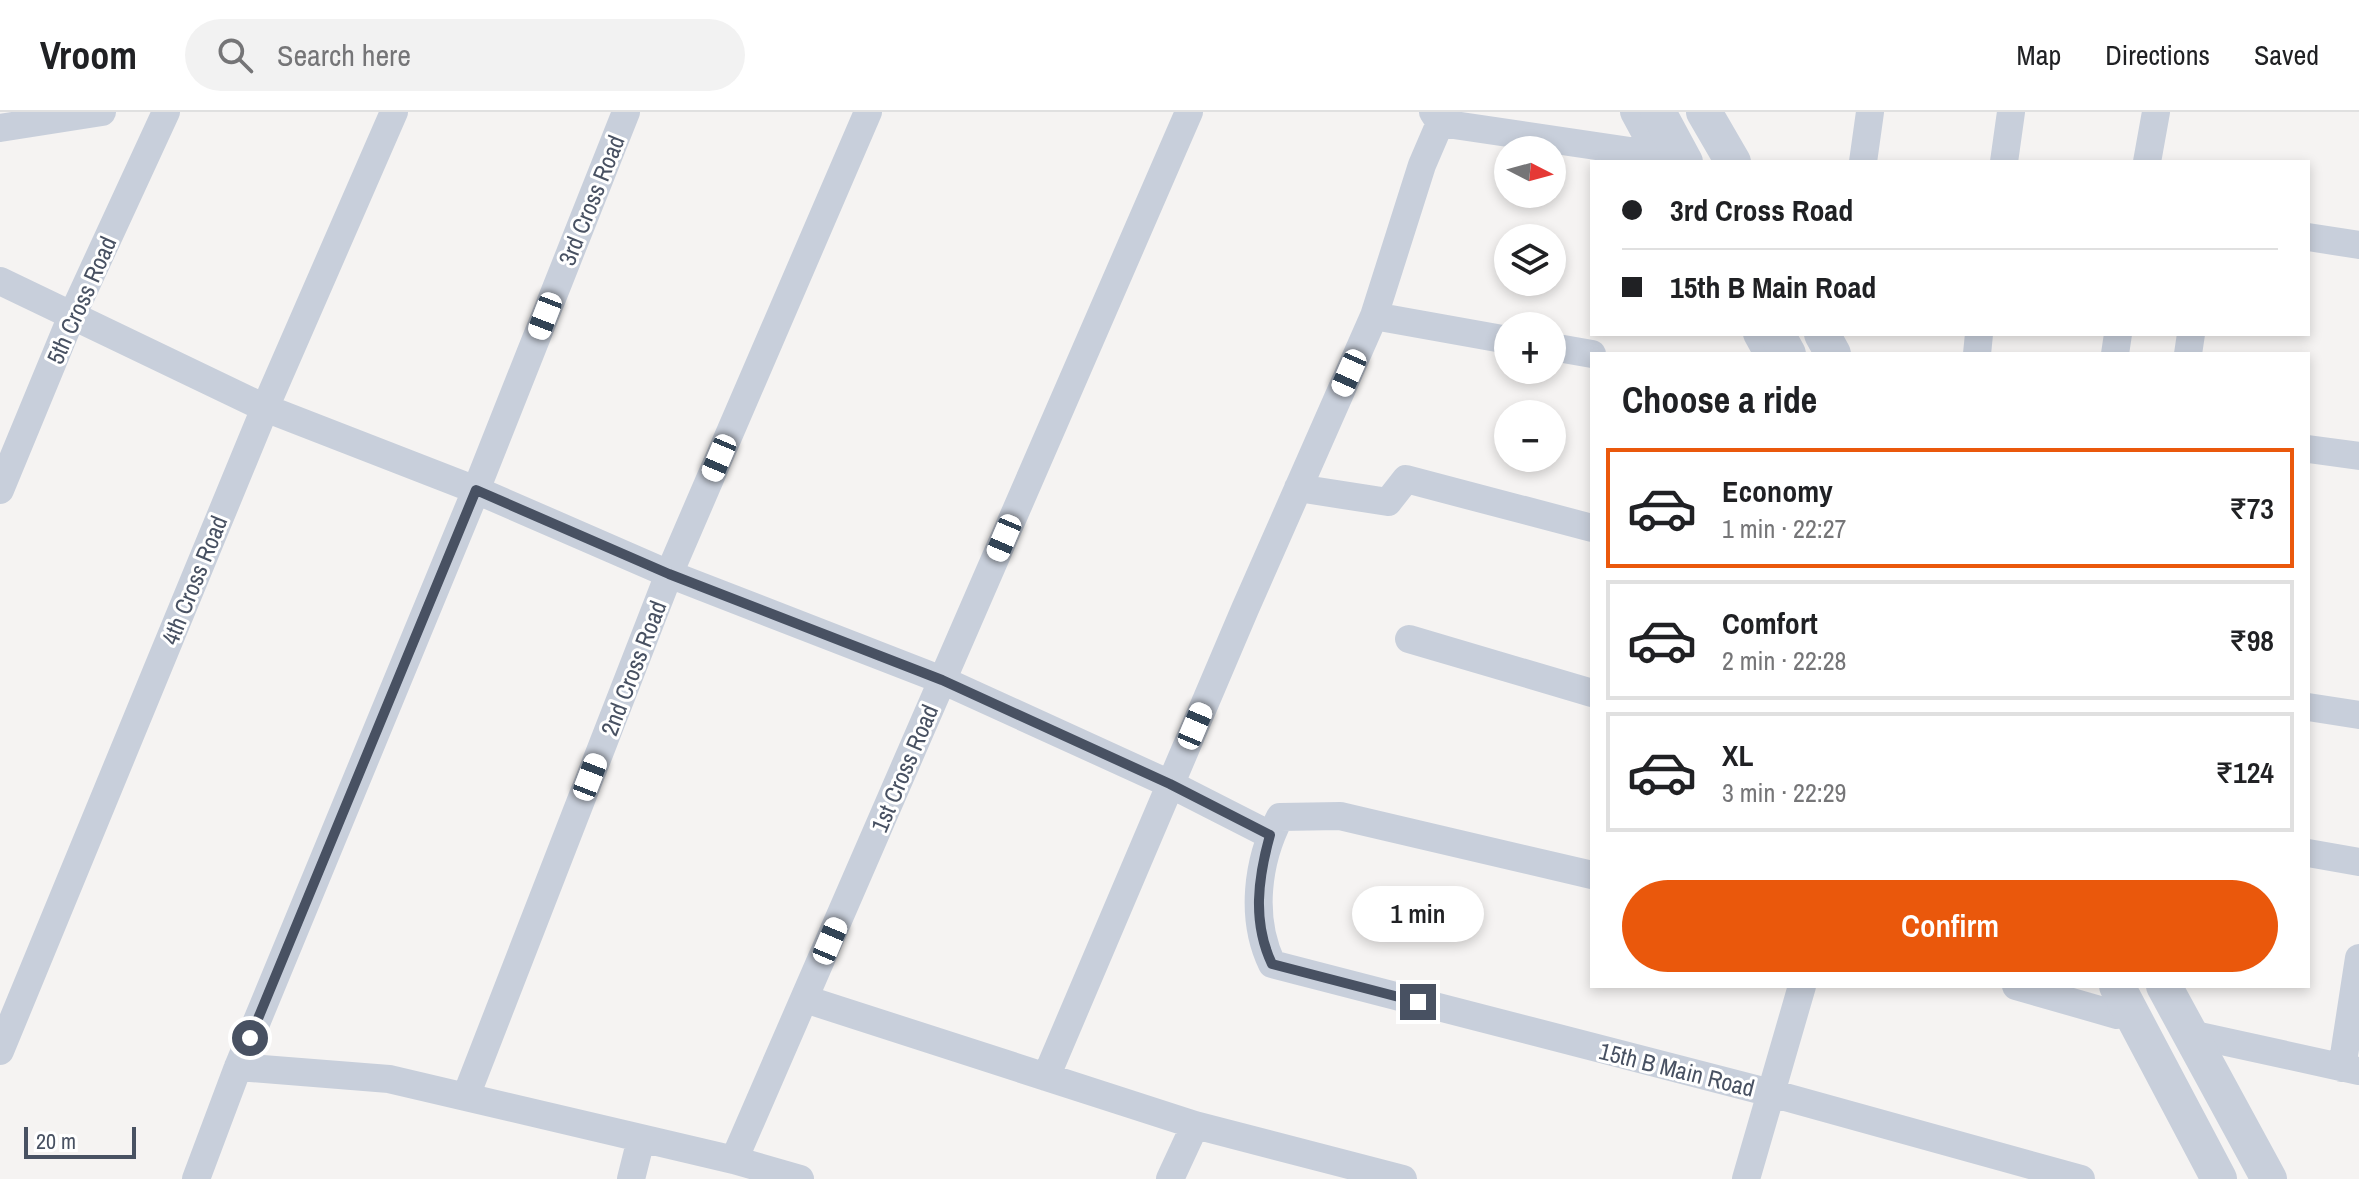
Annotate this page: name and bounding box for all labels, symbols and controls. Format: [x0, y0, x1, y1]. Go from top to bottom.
search box [185, 19, 745, 91]
text: Vroom [40, 30, 137, 81]
icon: search [213, 33, 257, 77]
text: Search here [277, 35, 411, 75]
text: Map [2017, 36, 2061, 74]
text: Directions [2105, 36, 2210, 74]
text: Saved [2254, 36, 2319, 74]
street label: 3rd Cross Road [550, 130, 632, 270]
north arrow [1494, 136, 1566, 208]
map controls [1494, 136, 1566, 472]
text: 3rd Cross Road [1670, 190, 1853, 230]
button: layers [1494, 224, 1566, 296]
street label: 5th Cross Road [39, 231, 123, 369]
text: 15th B Main Road [1670, 267, 1876, 307]
car [525, 289, 565, 343]
button: + [1494, 312, 1566, 384]
car [1328, 346, 1370, 400]
text: Choose a ride [1622, 376, 1817, 424]
button: − [1494, 400, 1566, 472]
car [699, 431, 739, 485]
text: Economy [1722, 471, 1833, 511]
icon: car [1626, 472, 1698, 544]
text: ₹73 [2229, 488, 2274, 528]
street label: 4th Cross Road [154, 511, 234, 649]
car [984, 511, 1024, 565]
text: 1 min · 22:27 [1722, 511, 1846, 546]
street label: 2nd Cross Road [593, 596, 673, 740]
text: Comfort [1722, 603, 1818, 643]
icon: car [1626, 604, 1698, 676]
text: ₹98 [2229, 620, 2274, 660]
text: 2 min · 22:28 [1722, 643, 1846, 678]
street label: 1st Cross Road [863, 699, 945, 837]
car [1175, 699, 1215, 753]
text: XL [1722, 735, 1753, 775]
icon: car [1626, 736, 1698, 808]
car [570, 750, 610, 804]
text: ₹124 [2216, 752, 2274, 792]
text: 3 min · 22:29 [1722, 775, 1846, 810]
button: Confirm [1622, 880, 2278, 972]
callout: 1 min [1352, 886, 1484, 942]
text: 1 min [1391, 896, 1445, 931]
car [810, 914, 850, 968]
route end [1400, 984, 1436, 1020]
route start [232, 1020, 268, 1056]
street label: 15th B Main Road [1596, 1034, 1758, 1104]
scale bar [24, 1123, 136, 1159]
text: 20 m [36, 1126, 76, 1156]

